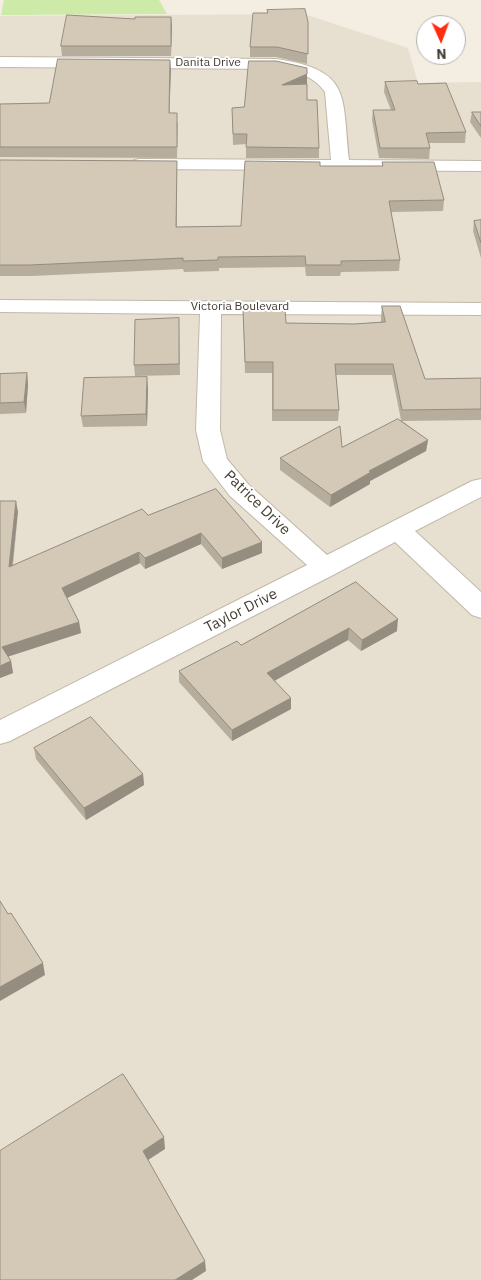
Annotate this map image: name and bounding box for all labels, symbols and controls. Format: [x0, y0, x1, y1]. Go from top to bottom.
north arrow [416, 15, 466, 65]
text: N [436, 45, 447, 63]
street label: Danita Drive [175, 56, 241, 70]
street label: Victoria Boulevard [191, 300, 289, 314]
street label: Patrice Drive [220, 467, 294, 539]
street label: Taylor Drive [202, 585, 280, 637]

